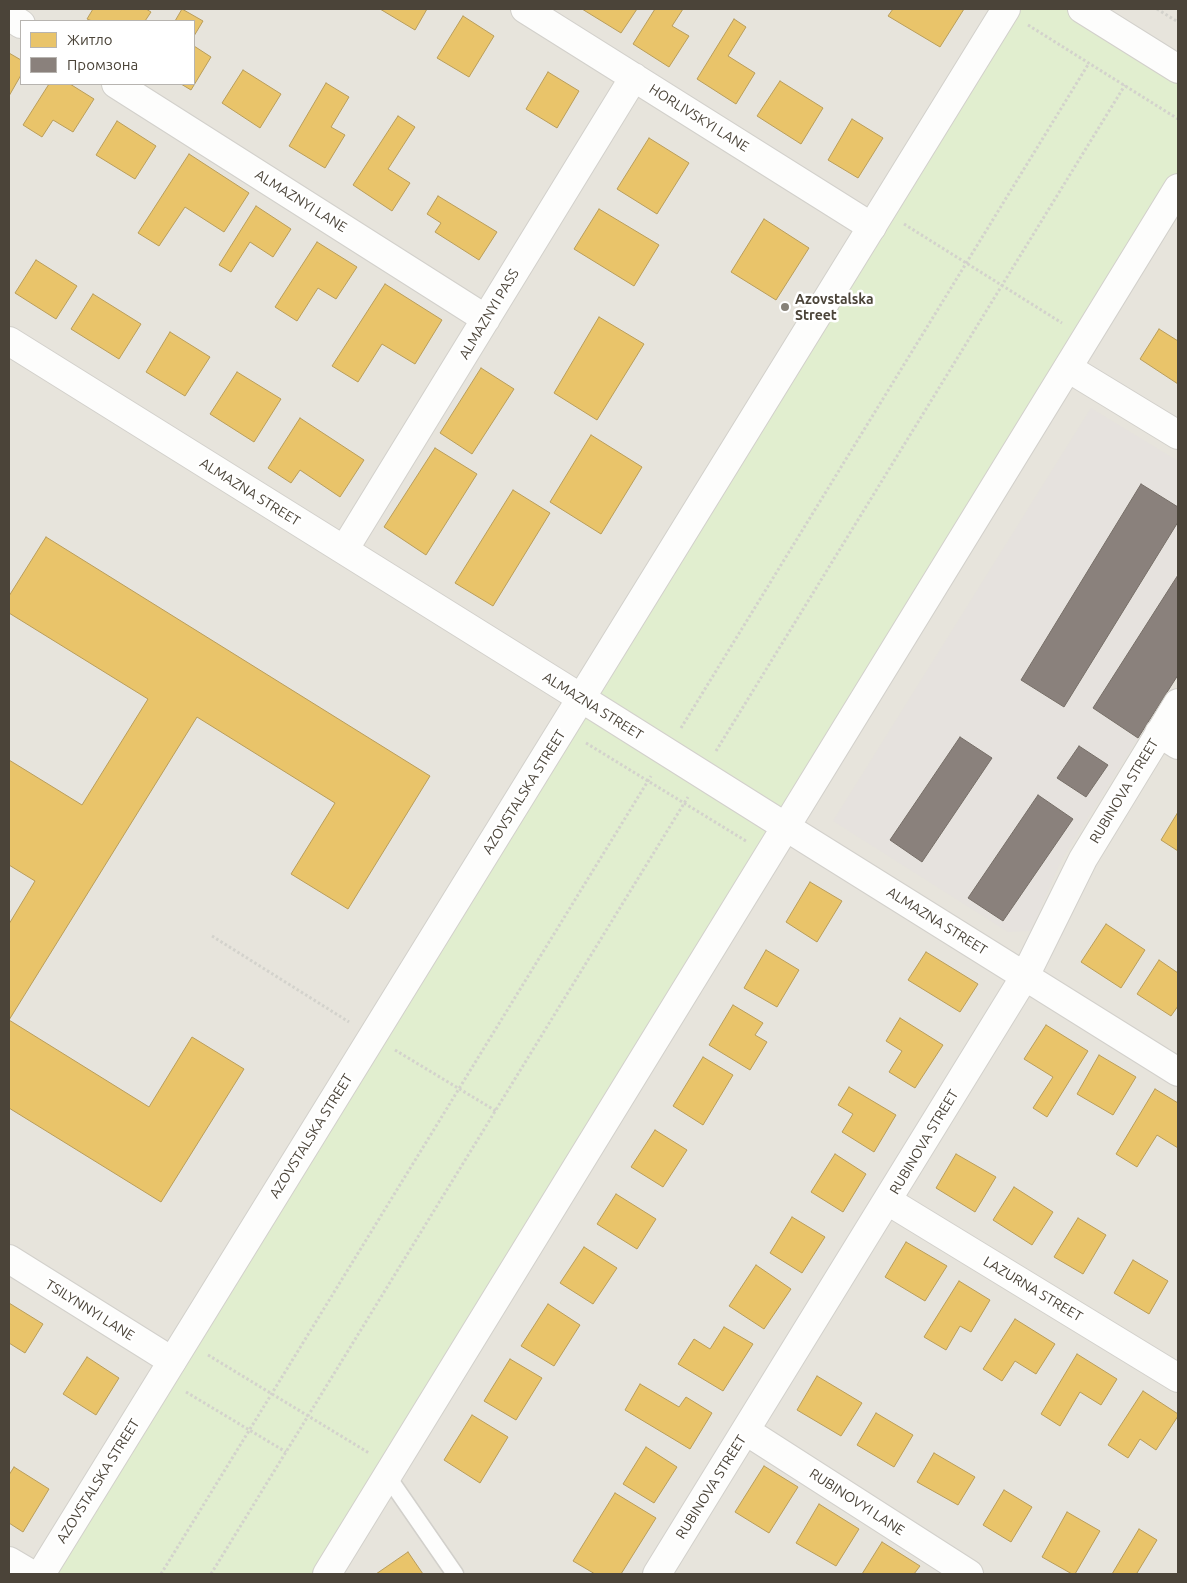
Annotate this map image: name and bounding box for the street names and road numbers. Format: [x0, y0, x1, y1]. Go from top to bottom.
street label: HORLIVSKYI LANE [646, 81, 752, 155]
street label: ALMAZNYI LANE [252, 166, 350, 236]
street label: ALMAZNYI PASS [455, 266, 523, 362]
street label: ALMAZNA STREET [197, 454, 303, 530]
street label: ALMAZNA STREET [540, 668, 646, 744]
street label: AZOVSTALSKA STREET [479, 727, 569, 857]
street label: RUBINOVA STREET [1086, 736, 1162, 846]
street label: ALMAZNA STREET [884, 883, 990, 959]
street label: AZOVSTALSKA STREET [266, 1071, 356, 1201]
street label: RUBINOVA STREET [886, 1087, 962, 1197]
street label: LAZURNA STREET [980, 1253, 1086, 1325]
street label: TSILYNNYI LANE [42, 1276, 138, 1344]
street label: AZOVSTALSKA STREET [53, 1416, 143, 1546]
street label: RUBINOVA STREET [672, 1432, 750, 1542]
street label: RUBINOVYI LANE [806, 1465, 908, 1539]

